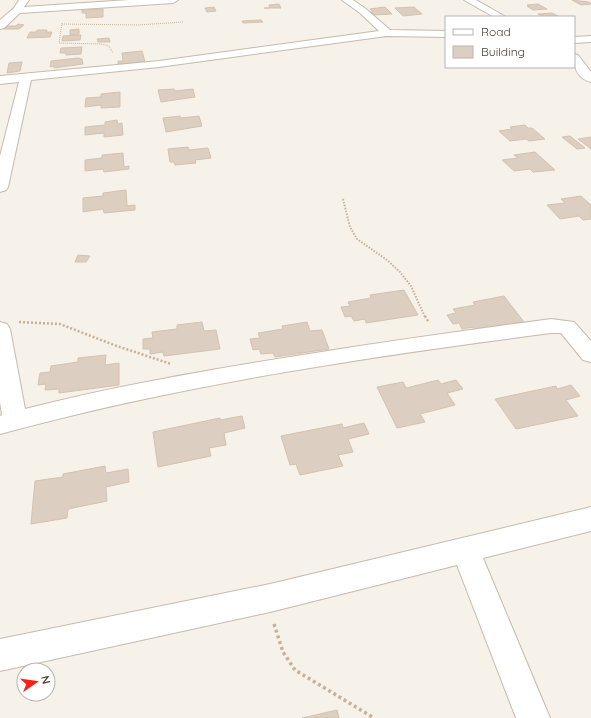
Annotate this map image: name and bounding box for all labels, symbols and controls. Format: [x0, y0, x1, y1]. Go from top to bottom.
legend [445, 16, 575, 68]
text: Road [481, 24, 511, 39]
text: Building [481, 44, 525, 59]
north arrow [16, 662, 56, 702]
text: N [38, 674, 53, 685]

